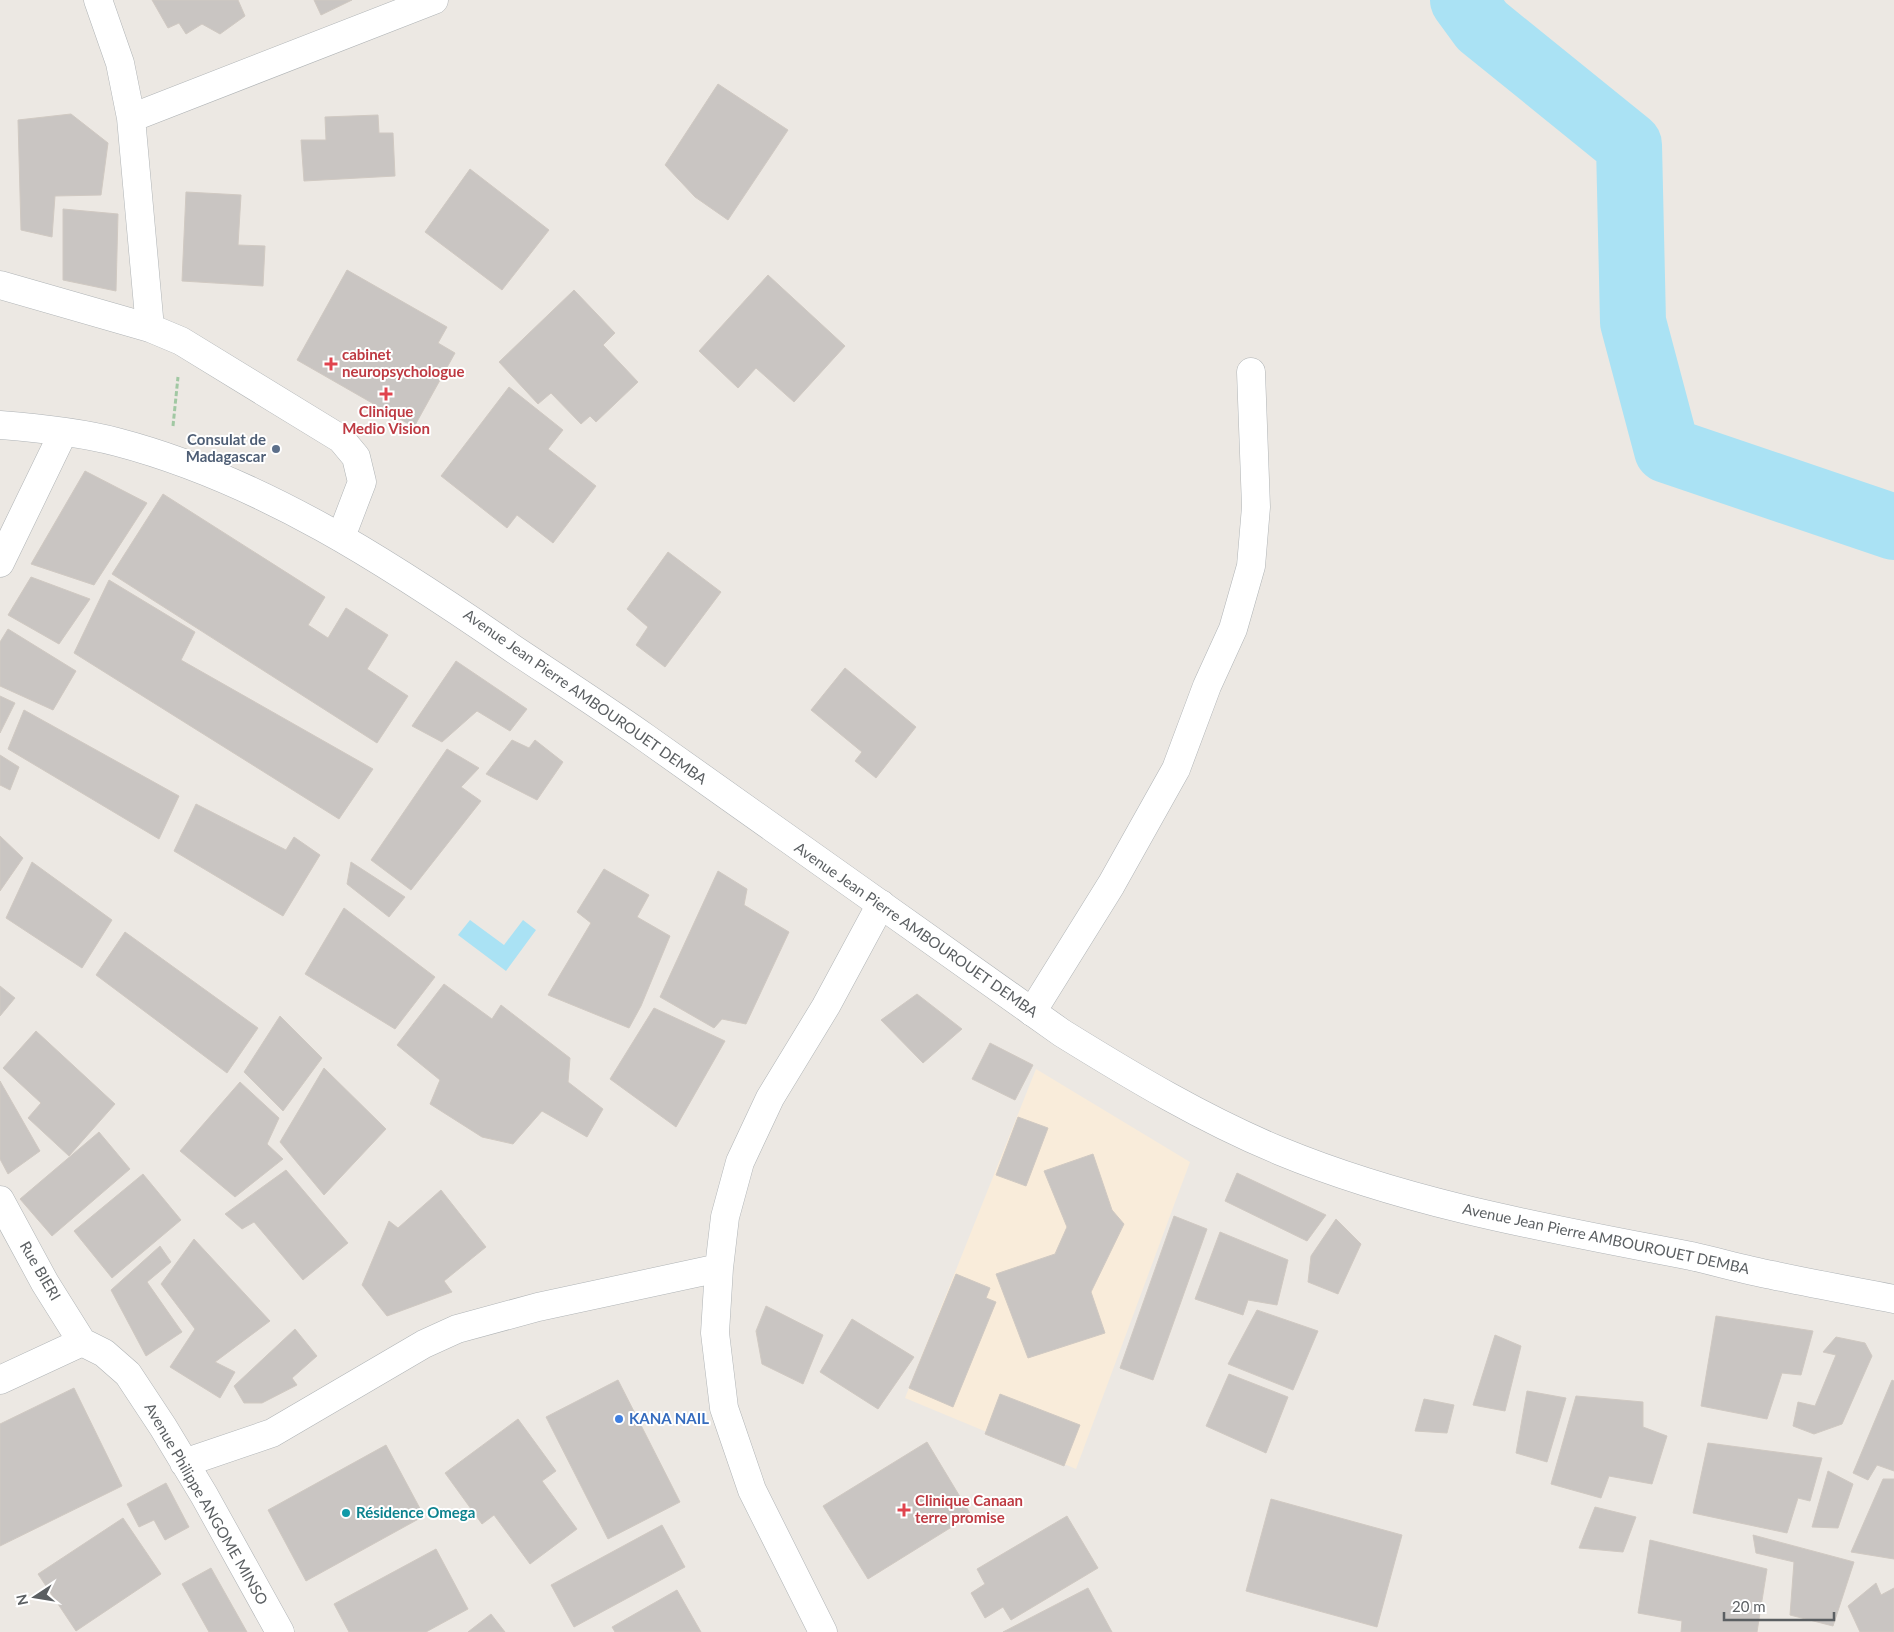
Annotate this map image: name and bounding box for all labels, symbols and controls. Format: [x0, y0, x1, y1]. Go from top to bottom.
place label: cabinet neuropsychologue [342, 345, 465, 380]
marker: cabinet neuropsychologue [324, 357, 338, 371]
marker: Clinique Medio Vision [379, 387, 393, 401]
place label: Clinique Medio Vision [342, 402, 430, 437]
place label: Consulat de Madagascar [186, 430, 266, 465]
marker: Consulat de Madagascar [270, 443, 282, 455]
street label: Avenue Jean Pierre AMBOUROUET DEMBA [460, 605, 711, 788]
street label: Avenue Jean Pierre AMBOUROUET DEMBA [791, 838, 1042, 1021]
street label: Avenue Jean Pierre AMBOUROUET DEMBA [1461, 1199, 1752, 1277]
street label: Rue BIERI [17, 1238, 65, 1303]
street label: Avenue Philippe ANGOME MINSO [141, 1399, 272, 1608]
place label: KANA NAIL [629, 1409, 709, 1427]
marker: KANA NAIL [613, 1413, 625, 1425]
place label: Clinique Canaan terre promise [915, 1491, 1023, 1526]
place label: Résidence Omega [356, 1503, 475, 1521]
marker: Clinique Canaan terre promise [897, 1503, 911, 1517]
marker: Résidence Omega [340, 1507, 352, 1519]
north arrow [10, 1572, 60, 1622]
scale bar [1724, 1590, 1834, 1622]
text: N [12, 1593, 31, 1607]
text: 20 m [1732, 1597, 1766, 1615]

